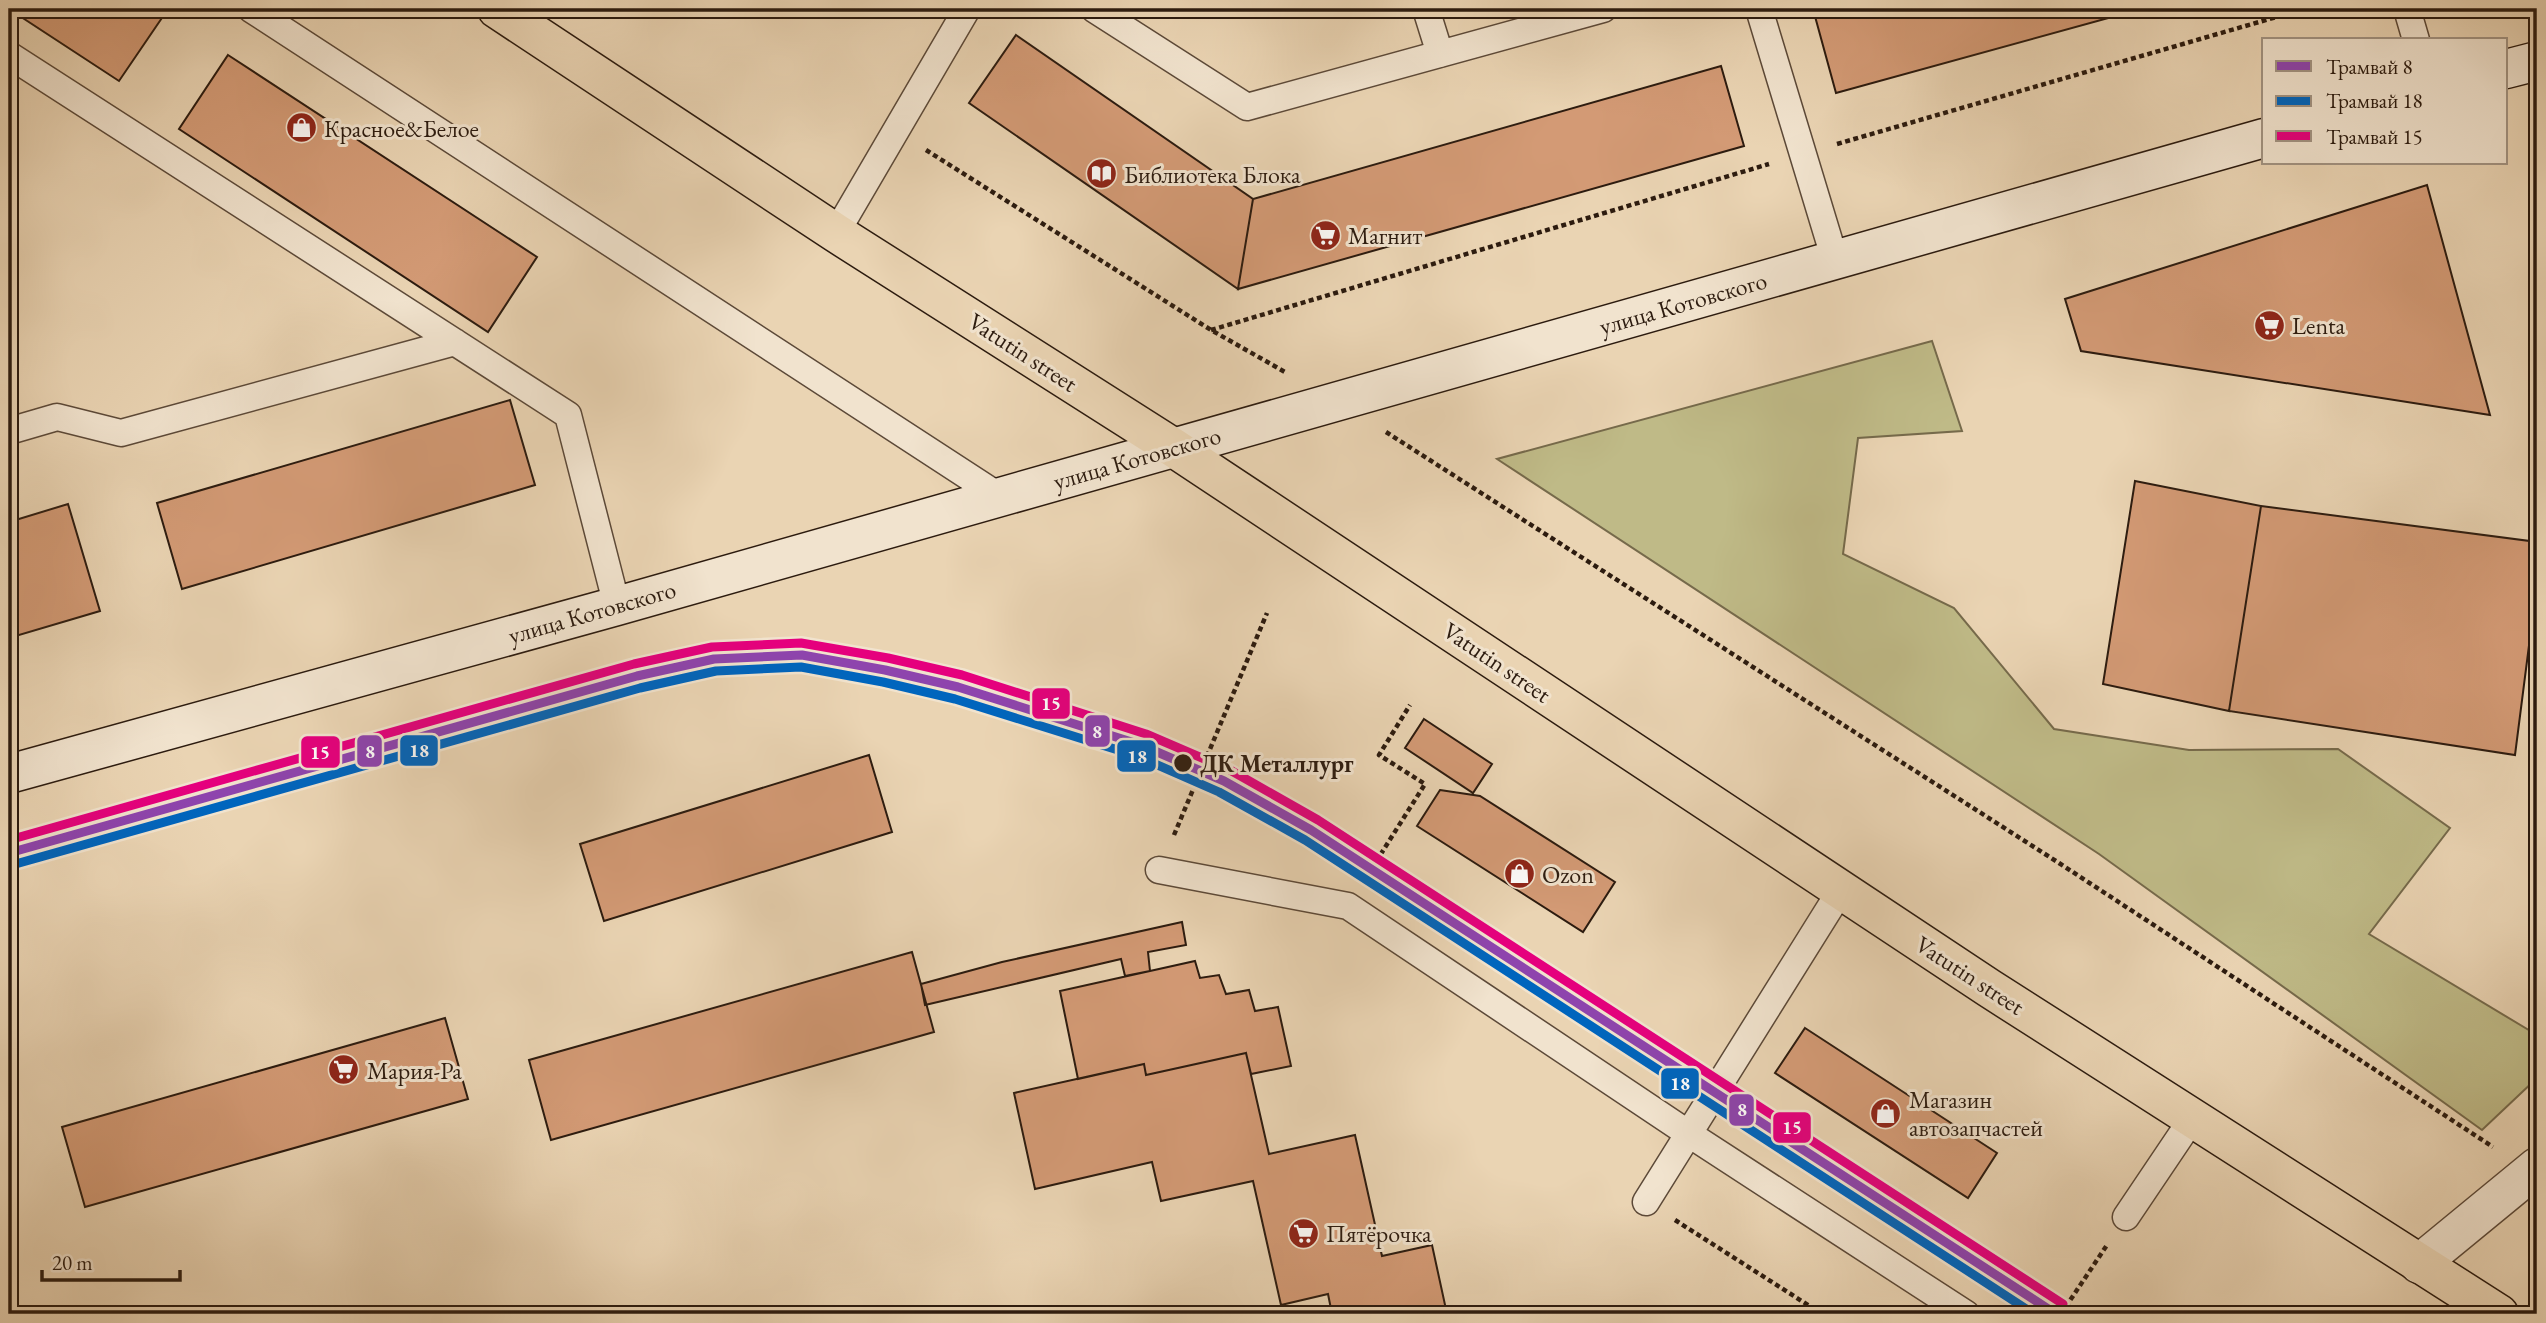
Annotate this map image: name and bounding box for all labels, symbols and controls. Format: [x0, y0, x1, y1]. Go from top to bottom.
legend [2262, 38, 2508, 164]
text: Трамвай 8 [2326, 53, 2413, 80]
text: Трамвай 18 [2326, 87, 2423, 114]
shop icon: Красное&Белое [284, 111, 318, 145]
place label: Красное&Белое [324, 113, 479, 144]
text: Трамвай 15 [2326, 123, 2423, 150]
library icon: Библиотека Блока [1084, 157, 1118, 191]
place label: Библиотека Блока [1124, 159, 1301, 190]
supermarket icon: Магнит [1308, 218, 1342, 252]
place label: Магнит [1348, 220, 1422, 251]
street label: улица Котовского [1596, 264, 1770, 342]
street label: Vatutin street [963, 305, 1084, 399]
supermarket icon: Lenta [2252, 308, 2286, 342]
place label: Lenta [2292, 310, 2346, 341]
street label: улица Котовского [1050, 419, 1224, 497]
street label: улица Котовского [505, 573, 679, 651]
street label: Vatutin street [1437, 615, 1557, 710]
line badge: 15 [1031, 687, 1071, 720]
text: 15 [1041, 691, 1061, 716]
line badge: 8 [1084, 714, 1111, 748]
text: 8 [1092, 719, 1102, 744]
line badge: 8 [356, 734, 383, 768]
line badge: 18 [399, 734, 439, 767]
line badge: 15 [300, 735, 341, 769]
text: 18 [409, 738, 429, 763]
text: 8 [365, 739, 375, 764]
line badge: 18 [1116, 739, 1157, 773]
text: 15 [310, 740, 330, 765]
text: 18 [1127, 744, 1147, 769]
place label: ДК Металлург [1200, 748, 1354, 780]
marker: ДК Металлург [1172, 752, 1194, 774]
shop icon: Ozon [1502, 857, 1536, 891]
place label: Ozon [1542, 859, 1594, 890]
street label: Vatutin street [1910, 928, 2031, 1022]
supermarket icon: Мария-Ра [327, 1053, 361, 1087]
place label: Мария-Ра [367, 1055, 462, 1086]
line badge: 18 [1660, 1067, 1700, 1100]
text: 18 [1670, 1071, 1690, 1096]
place label: Магазин автозапчастей [1909, 1084, 2043, 1143]
line badge: 8 [1728, 1093, 1755, 1127]
shop icon: Магазин автозапчастей [1869, 1096, 1903, 1130]
text: 8 [1737, 1097, 1747, 1122]
line badge: 15 [1772, 1111, 1812, 1144]
text: 15 [1782, 1115, 1802, 1140]
supermarket icon: Пятёрочка [1286, 1216, 1320, 1250]
place label: Пятёрочка [1326, 1218, 1432, 1249]
scale bar [42, 1239, 180, 1283]
text: 20 m [52, 1249, 93, 1276]

